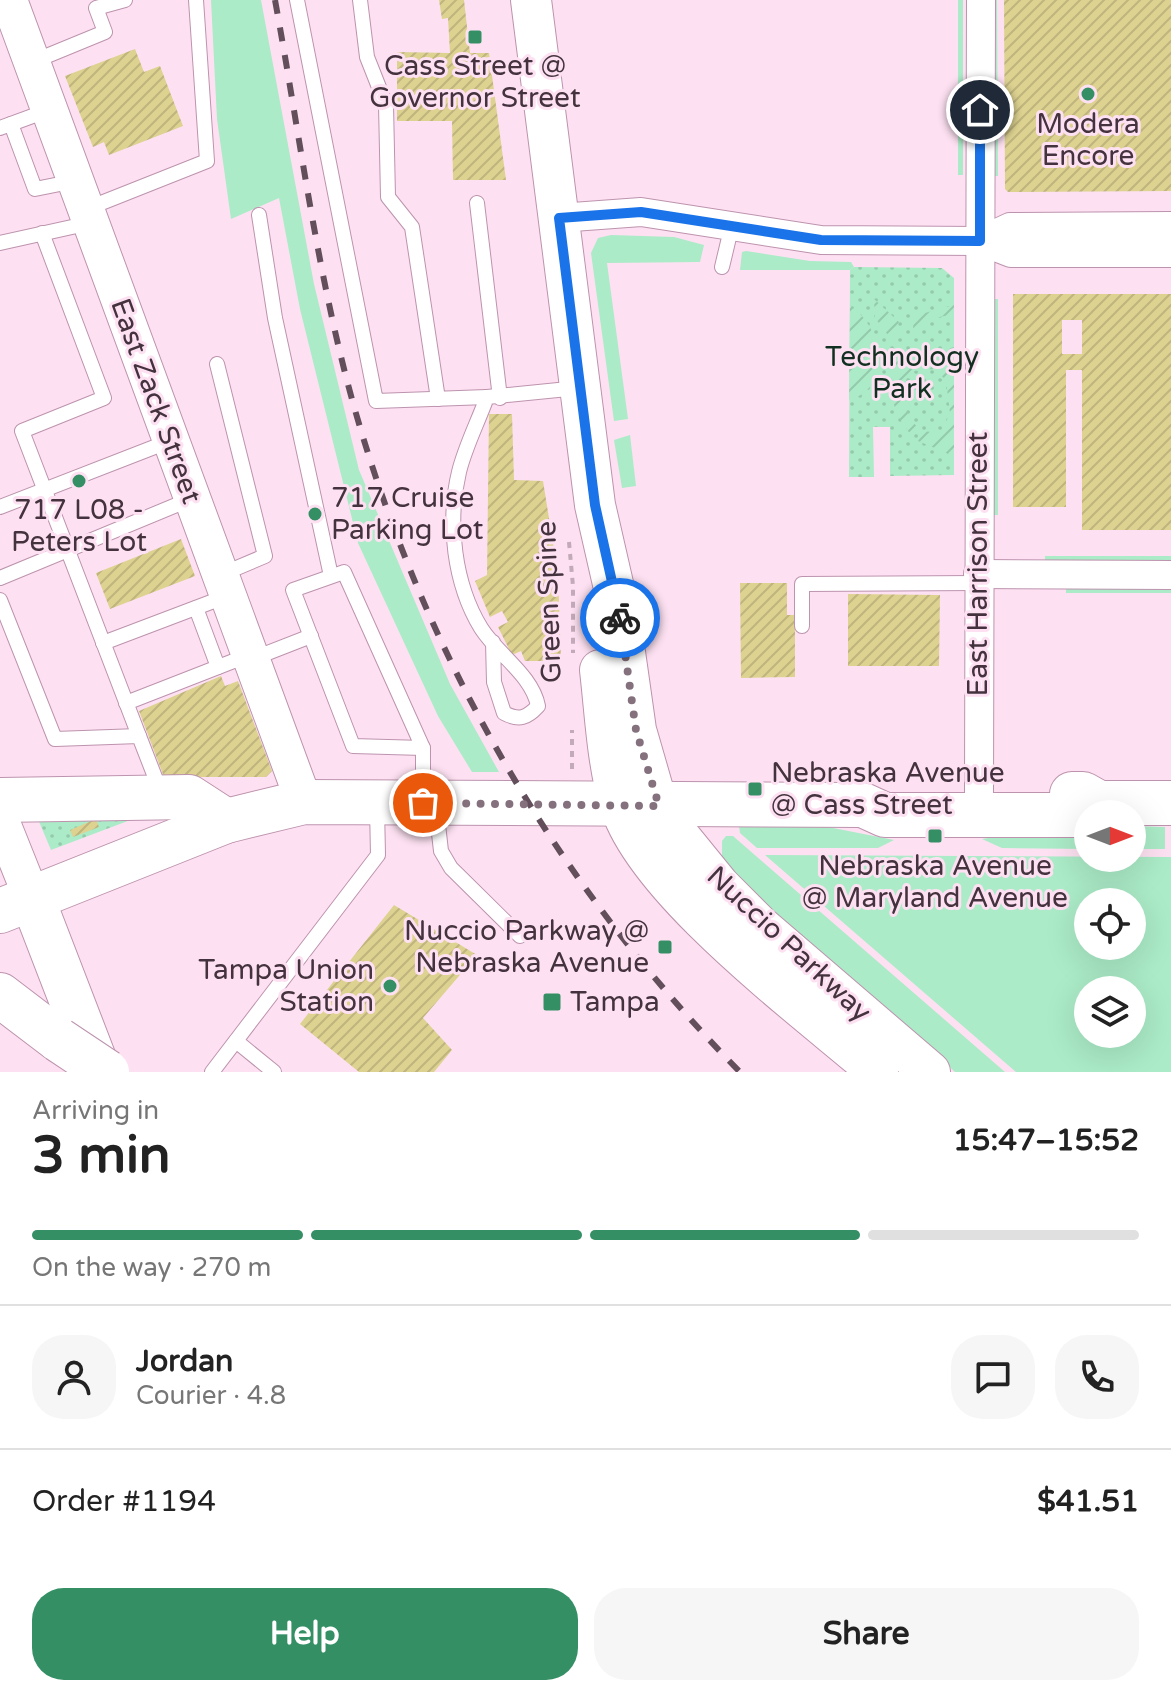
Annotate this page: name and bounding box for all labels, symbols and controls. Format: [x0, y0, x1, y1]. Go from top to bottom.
marker: Cass Street @ Governor Street [466, 28, 484, 46]
place label: Cass Street @ Governor Street [369, 49, 581, 115]
pin [946, 76, 1014, 144]
marker: Modera Encore [1079, 85, 1097, 103]
icon: home [958, 88, 1002, 132]
place label: Modera Encore [1036, 107, 1140, 173]
street label: East Zack Street [103, 294, 209, 508]
park label: Technology Park [825, 340, 979, 406]
street label: East Harrison Street [961, 431, 995, 696]
marker: 717 L08 - Peters Lot [70, 472, 88, 490]
place label: 717 Cruise Parking Lot [331, 481, 484, 547]
place label: 717 L08 - Peters Lot [11, 493, 147, 559]
marker: 717 Cruise Parking Lot [306, 505, 324, 523]
street label: Green Spine [529, 520, 569, 684]
courier [580, 578, 660, 658]
icon: bike [598, 596, 642, 640]
place label: Nebraska Avenue @ Cass Street [771, 756, 1005, 822]
pin [389, 769, 457, 837]
marker: Nebraska Avenue @ Cass Street [746, 780, 764, 798]
icon: bag [401, 781, 445, 825]
north arrow [1074, 800, 1146, 872]
map controls [1074, 800, 1146, 1048]
marker: Nebraska Avenue @ Maryland Avenue [926, 827, 944, 845]
place label: Nebraska Avenue @ Maryland Avenue [802, 849, 1068, 915]
street label: Nuccio Parkway [700, 859, 878, 1029]
button: locate [1074, 888, 1146, 960]
place label: Nuccio Parkway @ Nebraska Avenue [404, 914, 649, 980]
marker: Nuccio Parkway @ Nebraska Avenue [656, 938, 674, 956]
place label: Tampa Union Station [198, 953, 374, 1019]
button: layers [1074, 976, 1146, 1048]
marker: Tampa Union Station [381, 977, 399, 995]
place label: Tampa [570, 985, 660, 1019]
marker: Tampa [541, 991, 563, 1013]
text: Arriving in [32, 1095, 159, 1126]
text: 15:47–15:52 [953, 1122, 1139, 1159]
text: 3 min [32, 1124, 171, 1187]
text: On the way · 270 m [32, 1252, 271, 1283]
button: person [32, 1335, 116, 1419]
button: chat [951, 1335, 1035, 1419]
button: phone [1055, 1335, 1139, 1419]
text: Jordan [136, 1343, 233, 1380]
text: Courier · 4.8 [136, 1380, 286, 1411]
text: Order #1194 [32, 1483, 216, 1520]
text: $41.51 [1037, 1483, 1139, 1520]
button: Help [32, 1588, 578, 1680]
button: Share [594, 1588, 1139, 1680]

